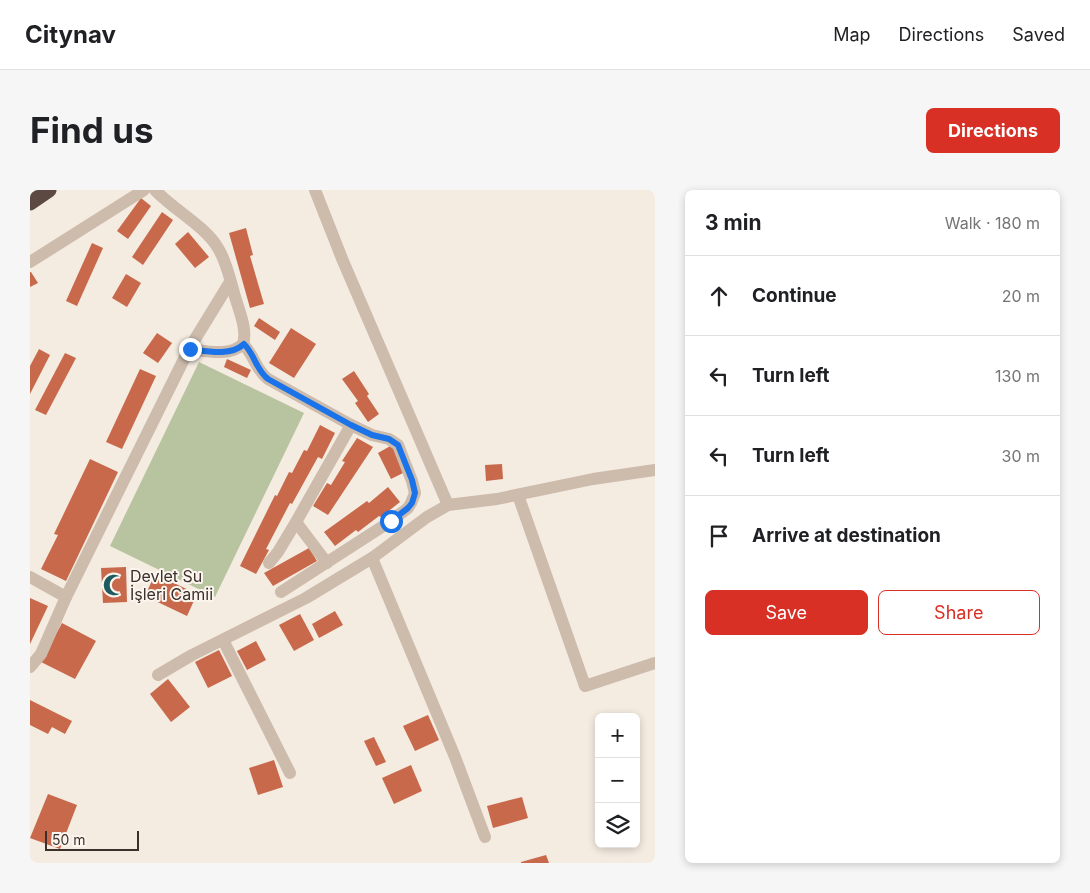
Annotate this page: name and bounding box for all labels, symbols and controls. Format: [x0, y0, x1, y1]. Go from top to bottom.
text: Citynav [25, 20, 116, 49]
text: Map [833, 24, 871, 45]
text: Directions [899, 24, 984, 45]
text: Saved [1012, 24, 1065, 45]
button: Directions [926, 108, 1060, 153]
text: Find us [30, 109, 154, 151]
text: 3 min [705, 210, 761, 235]
text: Walk · 180 m [945, 213, 1040, 233]
icon: ahead [705, 282, 733, 310]
text: Continue [752, 284, 837, 307]
text: 20 m [1002, 286, 1040, 306]
route end [179, 338, 202, 361]
icon: left [705, 362, 733, 390]
text: Turn left [752, 364, 830, 387]
text: 130 m [995, 366, 1040, 386]
icon: left [705, 442, 733, 470]
text: Turn left [752, 444, 830, 467]
text: 30 m [1002, 446, 1040, 466]
route start [380, 510, 403, 533]
icon: arrive [705, 522, 733, 550]
text: Arrive at destination [752, 524, 941, 547]
place label: Devlet Su İşleri Camii [130, 566, 213, 604]
mosque icon: Devlet Su İşleri Camii [101, 572, 127, 598]
button: Save [705, 590, 868, 635]
button: Share [878, 590, 1040, 635]
map controls [595, 713, 640, 848]
button: + [595, 713, 640, 758]
button: − [595, 758, 640, 803]
button: layers [595, 803, 640, 848]
scale bar [45, 828, 139, 851]
text: 50 m [52, 831, 86, 848]

